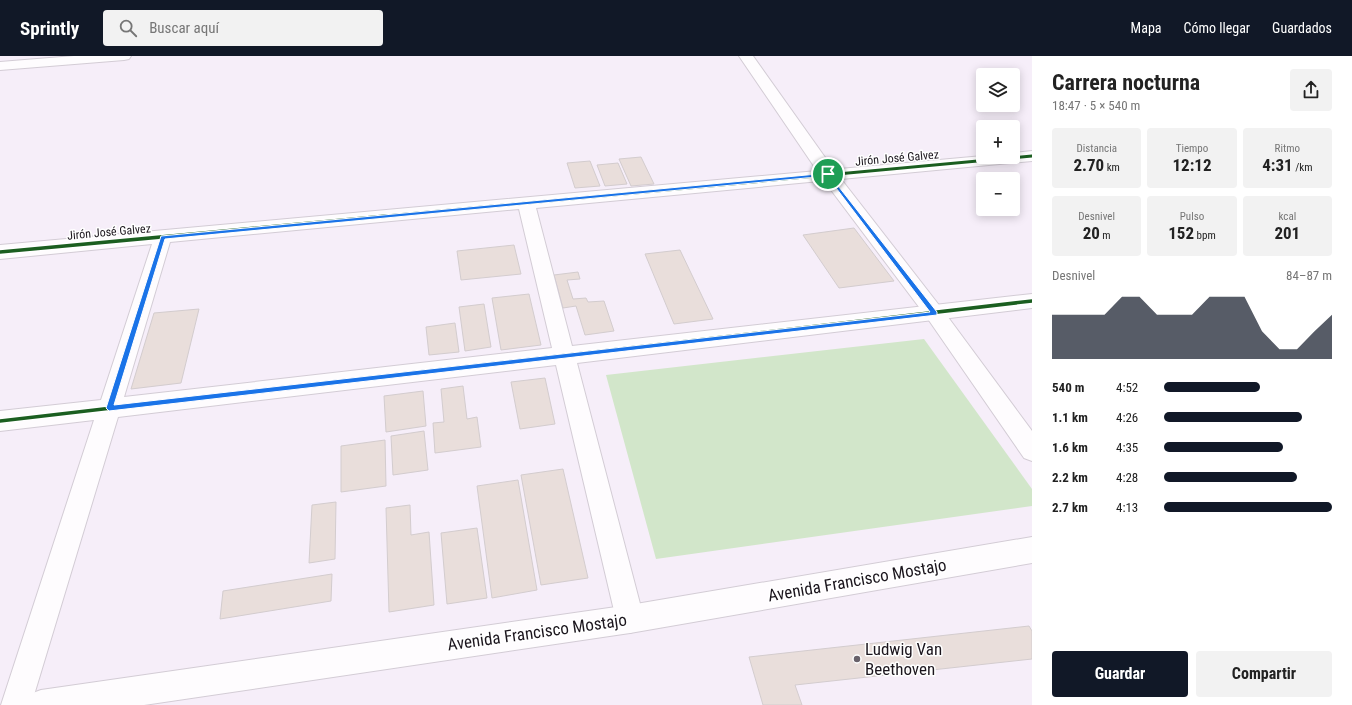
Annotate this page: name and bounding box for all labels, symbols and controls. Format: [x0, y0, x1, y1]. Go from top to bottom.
search box [103, 10, 383, 46]
text: Sprintly [20, 17, 79, 40]
icon: search [117, 17, 139, 39]
text: Buscar aquí [149, 19, 219, 37]
text: Mapa [1131, 20, 1162, 36]
text: Cómo llegar [1184, 20, 1250, 36]
text: Guardados [1272, 20, 1332, 36]
map controls [976, 68, 1020, 216]
button: layers [976, 68, 1020, 112]
button: share [1290, 69, 1332, 111]
text: Carrera nocturna [1052, 70, 1200, 95]
text: 18:47 · 5 × 540 m [1052, 98, 1140, 113]
button: + [976, 120, 1020, 164]
text: Distancia [1076, 142, 1117, 155]
text: Tiempo [1176, 142, 1208, 155]
text: Ritmo [1275, 142, 1300, 155]
street label: Jirón José Galvez [855, 147, 939, 169]
text: 2.70 [1073, 155, 1104, 175]
text: 12:12 [1172, 155, 1212, 175]
text: 4:31 [1262, 155, 1293, 175]
pin [811, 157, 845, 191]
text: km [1104, 161, 1120, 174]
text: /km [1293, 161, 1312, 174]
icon: arrive [817, 163, 839, 185]
button: − [976, 172, 1020, 216]
text: Desnivel [1078, 210, 1115, 223]
text: Pulso [1180, 210, 1204, 223]
text: kcal [1278, 210, 1296, 223]
street label: Jirón José Galvez [67, 221, 151, 243]
text: 20 [1083, 223, 1100, 243]
text: 152 [1168, 223, 1194, 243]
text: 201 [1274, 223, 1300, 243]
text: m [1100, 229, 1111, 242]
text: bpm [1194, 229, 1216, 242]
text: Desnivel [1052, 268, 1095, 283]
text: 84–87 m [1286, 268, 1332, 283]
text: 540 m [1052, 380, 1084, 395]
text: 4:52 [1116, 380, 1138, 395]
text: 1.1 km [1052, 410, 1088, 425]
text: 4:26 [1116, 410, 1138, 425]
text: 1.6 km [1052, 440, 1088, 455]
text: 4:35 [1116, 440, 1138, 455]
text: 2.2 km [1052, 470, 1088, 485]
text: 4:28 [1116, 470, 1138, 485]
text: 2.7 km [1052, 500, 1088, 515]
text: 4:13 [1116, 500, 1138, 515]
street label: Avenida Francisco Mostajo [766, 554, 948, 606]
street label: Avenida Francisco Mostajo [446, 610, 628, 654]
place label: Ludwig Van Beethoven [865, 639, 942, 679]
button: Guardar [1052, 651, 1188, 697]
button: Compartir [1196, 651, 1332, 697]
marker: Ludwig Van Beethoven [852, 654, 862, 664]

